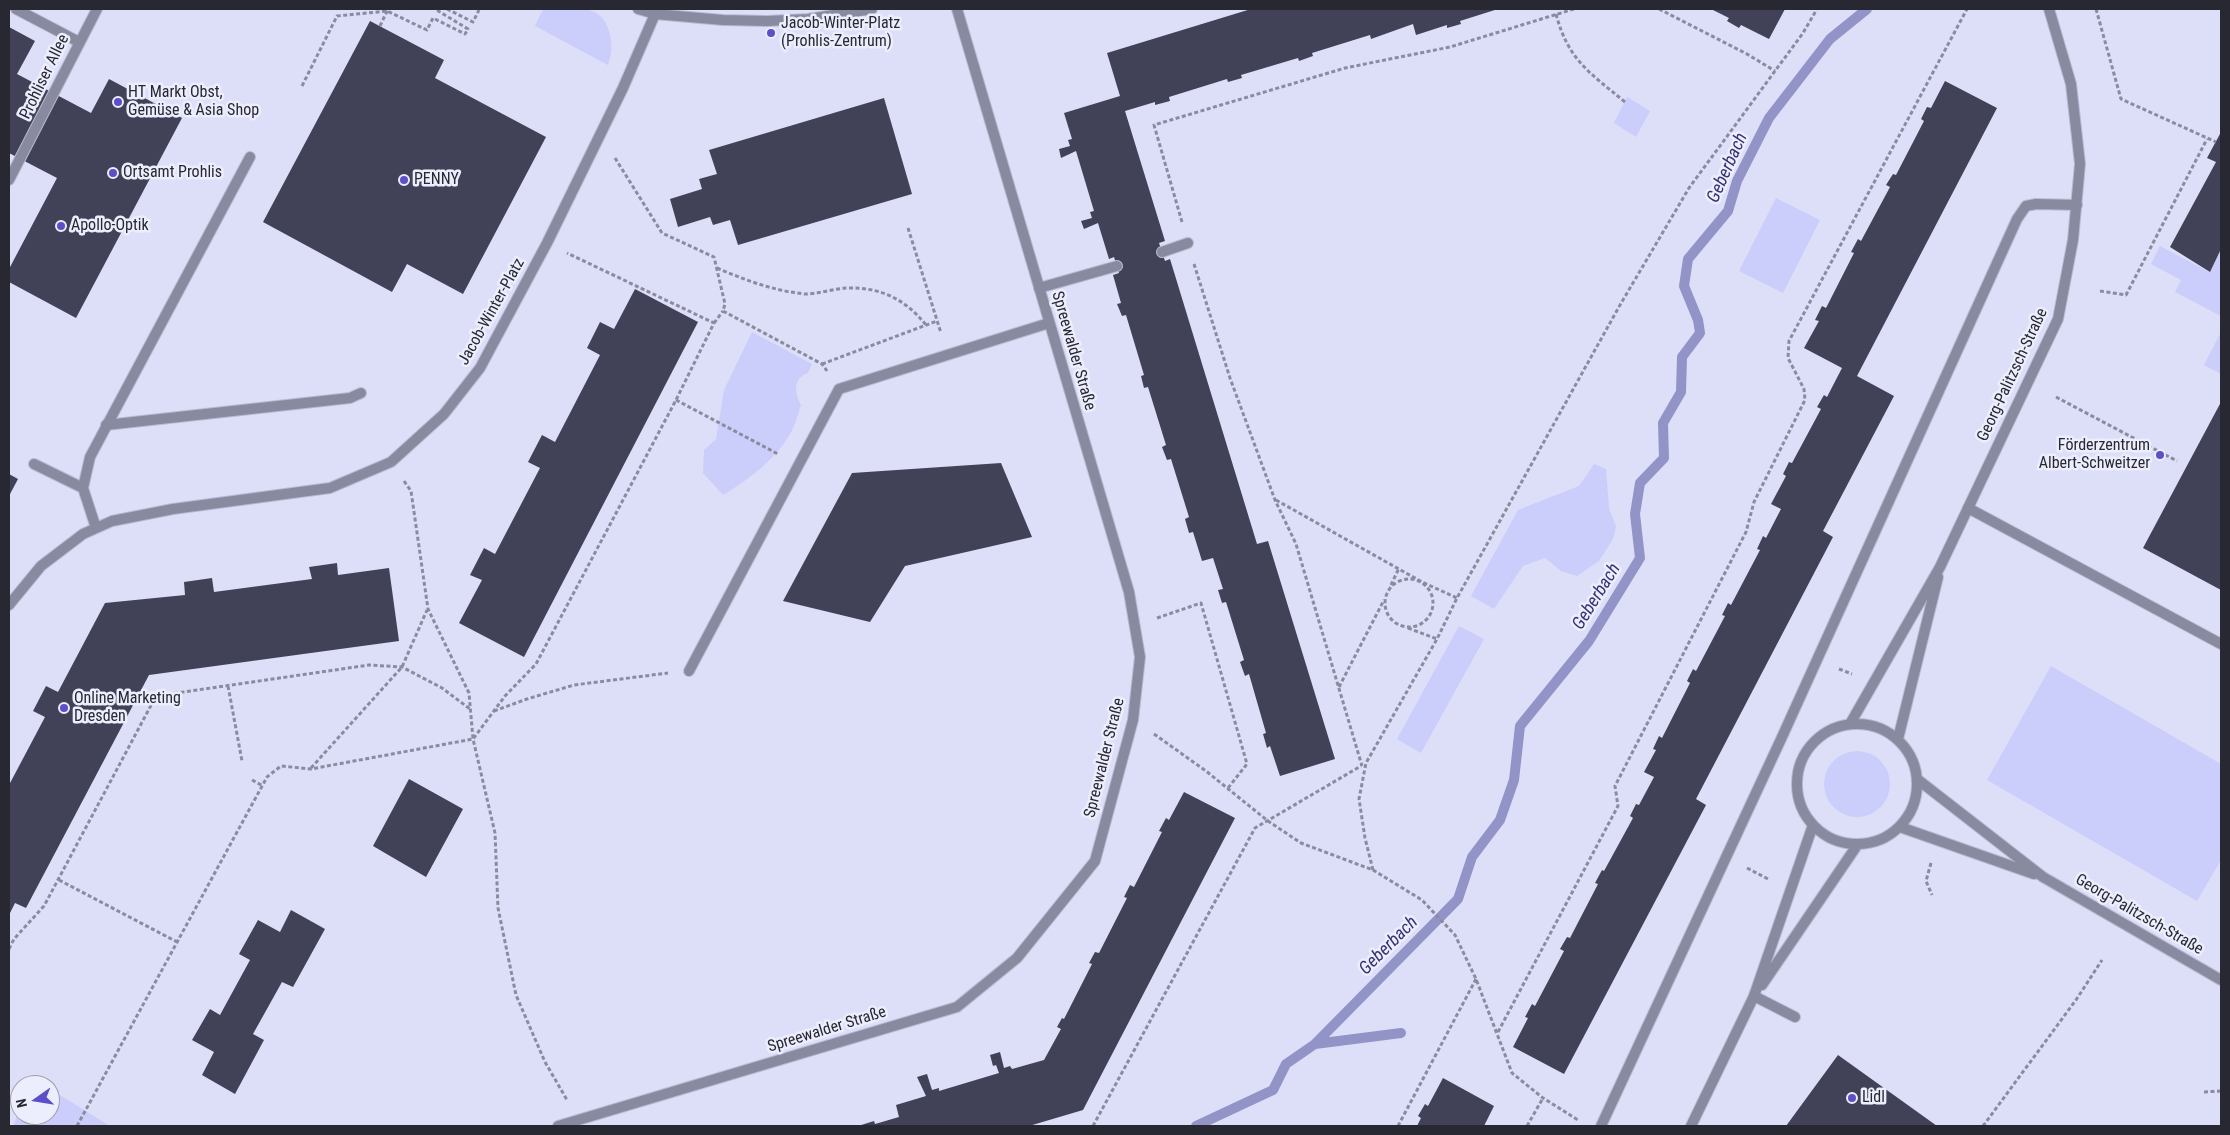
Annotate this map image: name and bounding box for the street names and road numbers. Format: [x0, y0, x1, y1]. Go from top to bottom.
street label: Prohliser Allee [16, 32, 74, 122]
street label: Jacob-Winter-Platz [455, 255, 529, 369]
street label: Spreewalder Straße [1047, 289, 1099, 413]
street label: Georg-Palitzsch-Straße [1974, 305, 2052, 445]
street label: Spreewalder Straße [1081, 696, 1129, 820]
street label: Georg-Palitzsch-Straße [2072, 871, 2206, 959]
street label: Spreewalder Straße [766, 1003, 888, 1057]

